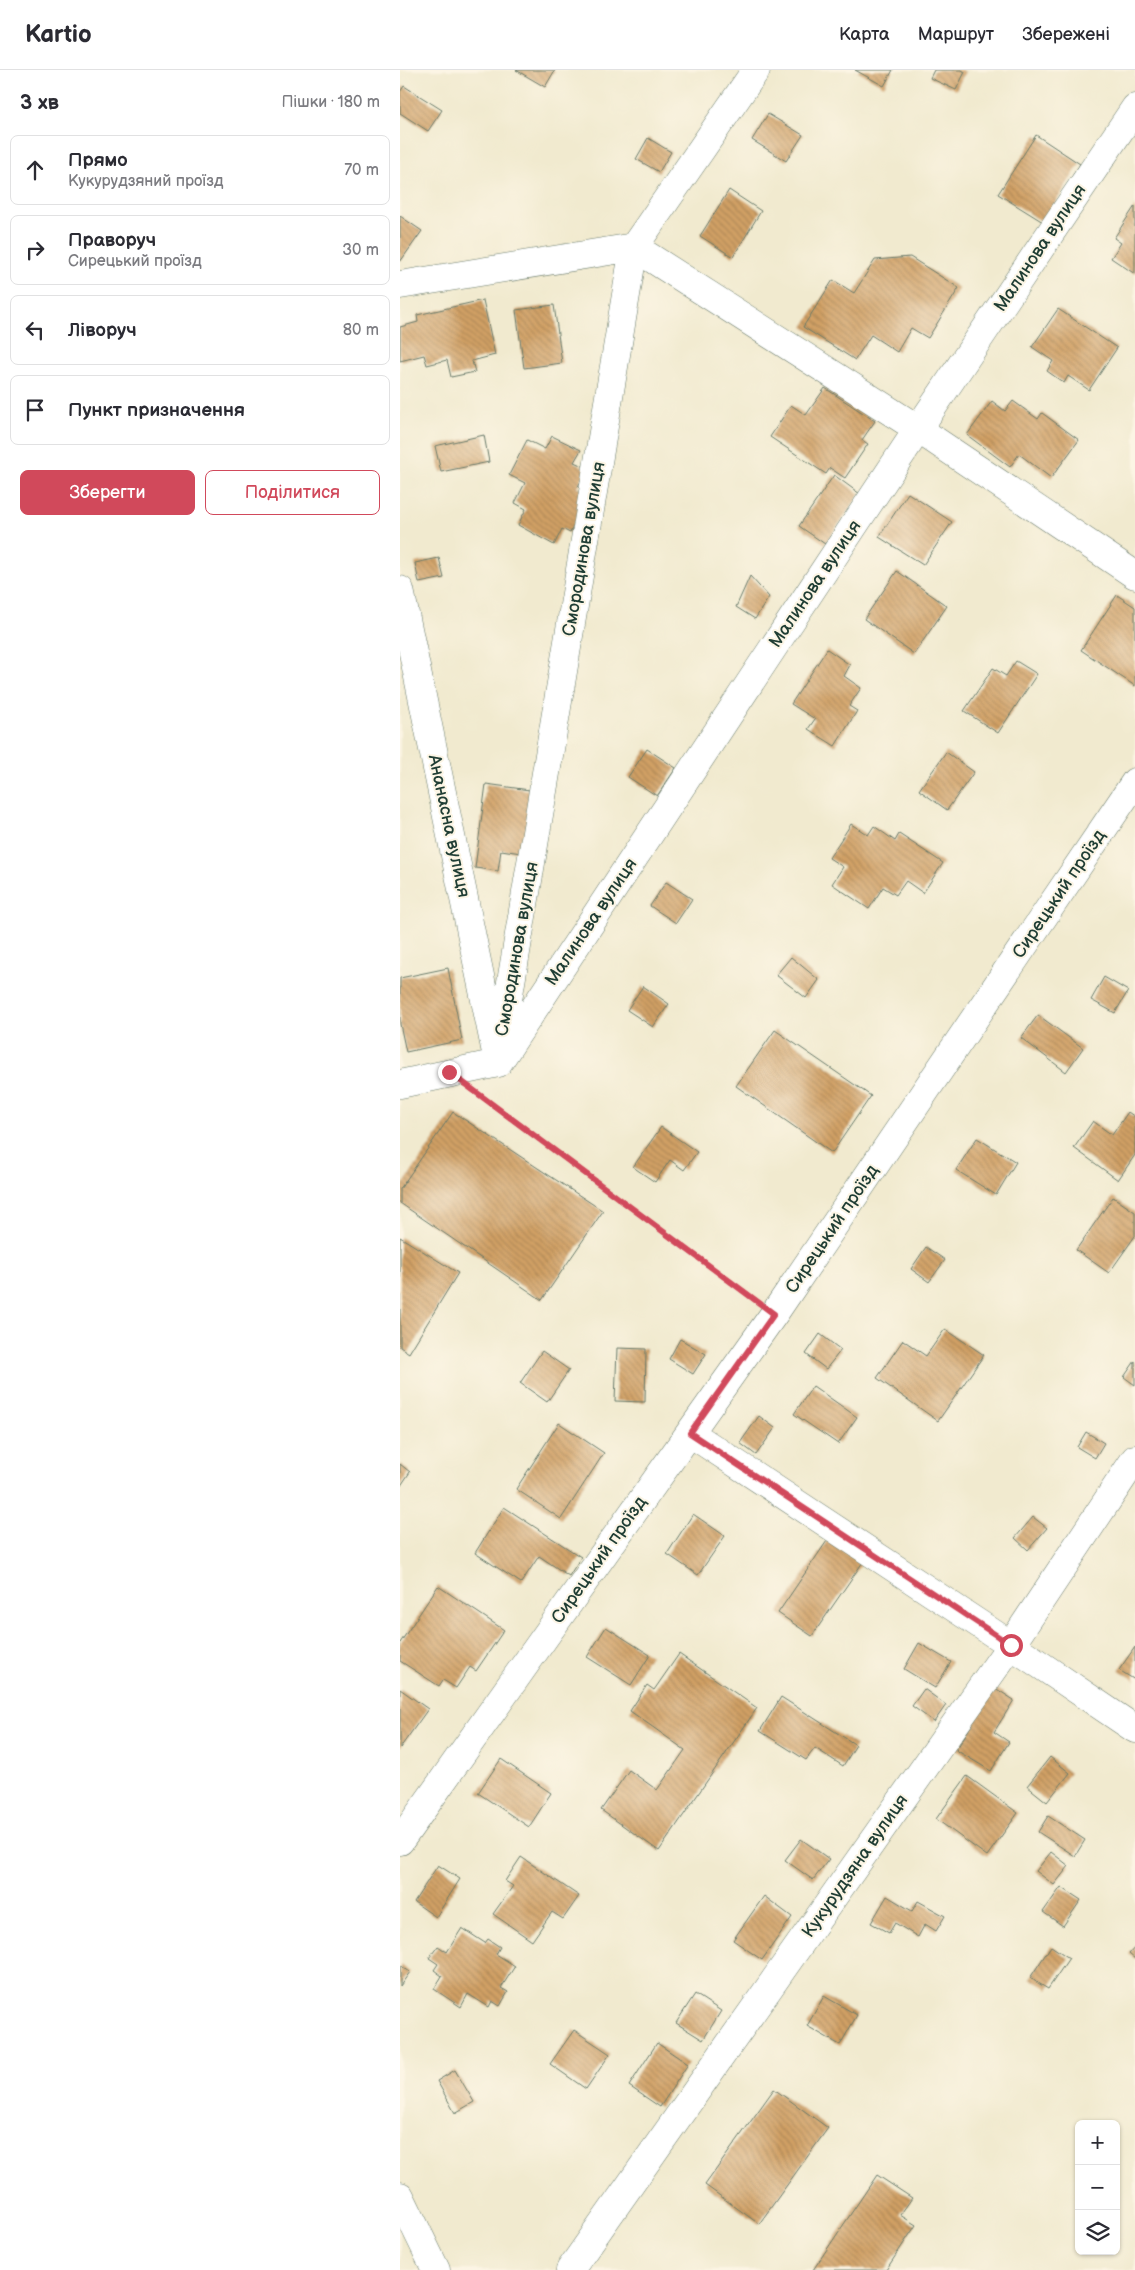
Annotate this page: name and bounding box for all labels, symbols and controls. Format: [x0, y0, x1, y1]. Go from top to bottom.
text: Kartio [25, 20, 92, 49]
text: Карта [839, 24, 890, 45]
text: Маршрут [918, 24, 994, 45]
text: Збережені [1022, 24, 1110, 45]
text: 3 хв [20, 90, 59, 115]
text: Пішки · 180 m [281, 93, 380, 112]
text: Прямо [68, 149, 128, 172]
icon: ahead [21, 156, 49, 184]
text: 70 m [344, 161, 379, 180]
text: Кукурудзяний проїзд [68, 172, 224, 191]
street label: Малинова вулиця [990, 180, 1090, 316]
text: Праворуч [68, 229, 156, 252]
icon: right [21, 236, 49, 264]
text: 30 m [342, 241, 379, 260]
text: Сирецький проїзд [68, 252, 202, 271]
icon: left [21, 316, 49, 344]
text: Ліворуч [68, 319, 137, 342]
text: 80 m [343, 321, 379, 340]
icon: arrive [21, 396, 49, 424]
text: Пункт призначення [68, 399, 245, 422]
street label: Смородинова вулиця [558, 460, 610, 638]
button: Зберегти [20, 470, 195, 515]
button: Поділитися [205, 470, 380, 515]
street label: Малинова вулиця [765, 516, 865, 652]
street label: Ананасна вулиця [423, 752, 474, 899]
street label: Сирецький проїзд [1008, 826, 1110, 962]
street label: Малинова вулиця [541, 854, 641, 990]
street label: Смородинова вулиця [491, 860, 543, 1038]
route end [438, 1061, 461, 1084]
street label: Сирецький проїзд [781, 1161, 883, 1297]
street label: Сирецький проїзд [547, 1492, 651, 1628]
route start [1000, 1634, 1023, 1657]
street label: Кукурудзяна вулиця [798, 1790, 912, 1942]
map controls [1075, 2120, 1120, 2255]
button: + [1075, 2120, 1120, 2165]
button: − [1075, 2165, 1120, 2210]
button: layers [1075, 2210, 1120, 2255]

